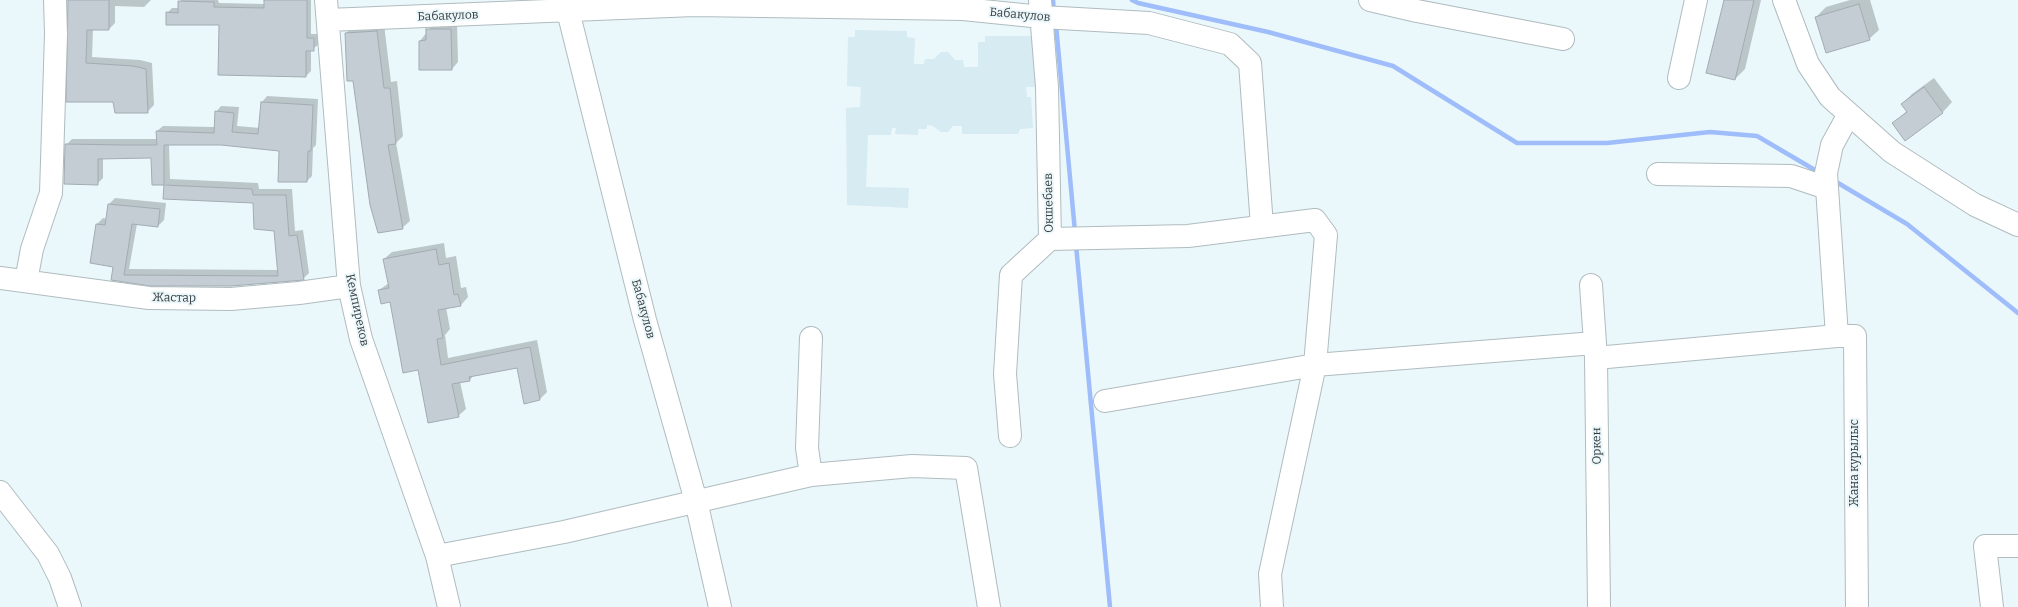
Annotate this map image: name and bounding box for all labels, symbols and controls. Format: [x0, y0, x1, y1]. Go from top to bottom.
street label: Бабакулов [989, 5, 1051, 25]
street label: Бабакулов [417, 8, 479, 24]
street label: Окшебаев [1041, 173, 1057, 233]
street label: Кемпиреков [342, 273, 372, 347]
street label: Бабакулов [628, 278, 658, 340]
street label: Жастар [152, 290, 196, 306]
street label: Жана курылыс [1848, 419, 1862, 507]
street label: Оркен [1589, 427, 1605, 465]

